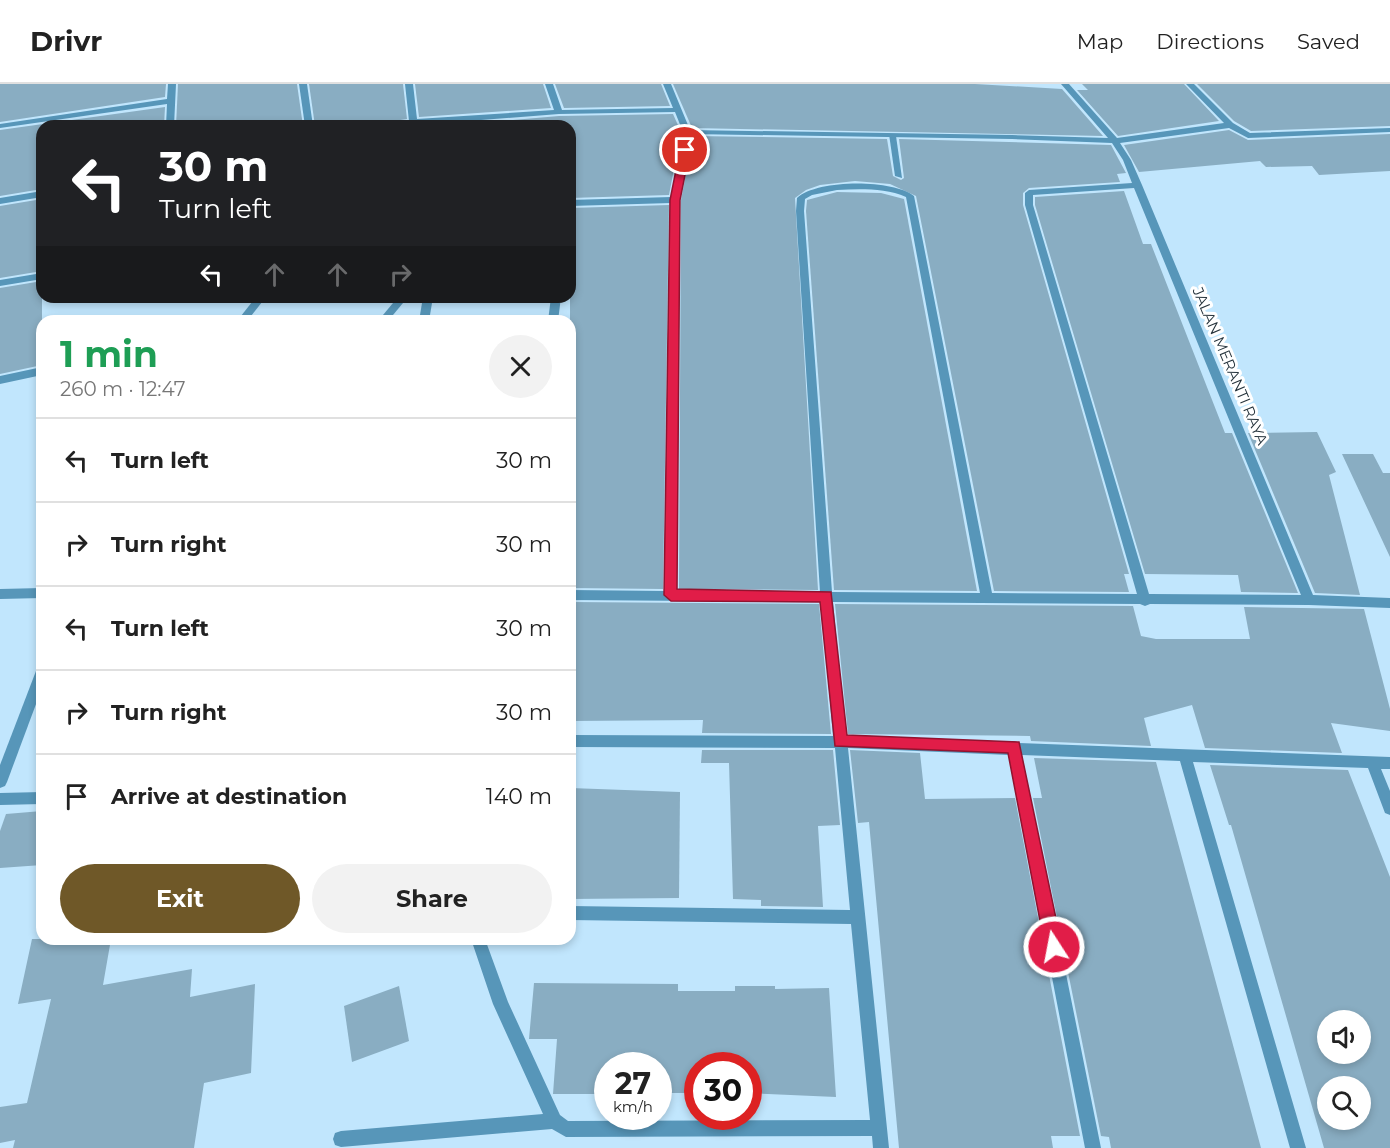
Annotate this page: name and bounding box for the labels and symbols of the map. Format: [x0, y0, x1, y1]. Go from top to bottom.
pin [659, 124, 710, 175]
street label: JALAN MERANTI RAYA [1188, 283, 1272, 448]
position arrow [1022, 915, 1086, 979]
speed limit sign: 30 [684, 1052, 762, 1130]

